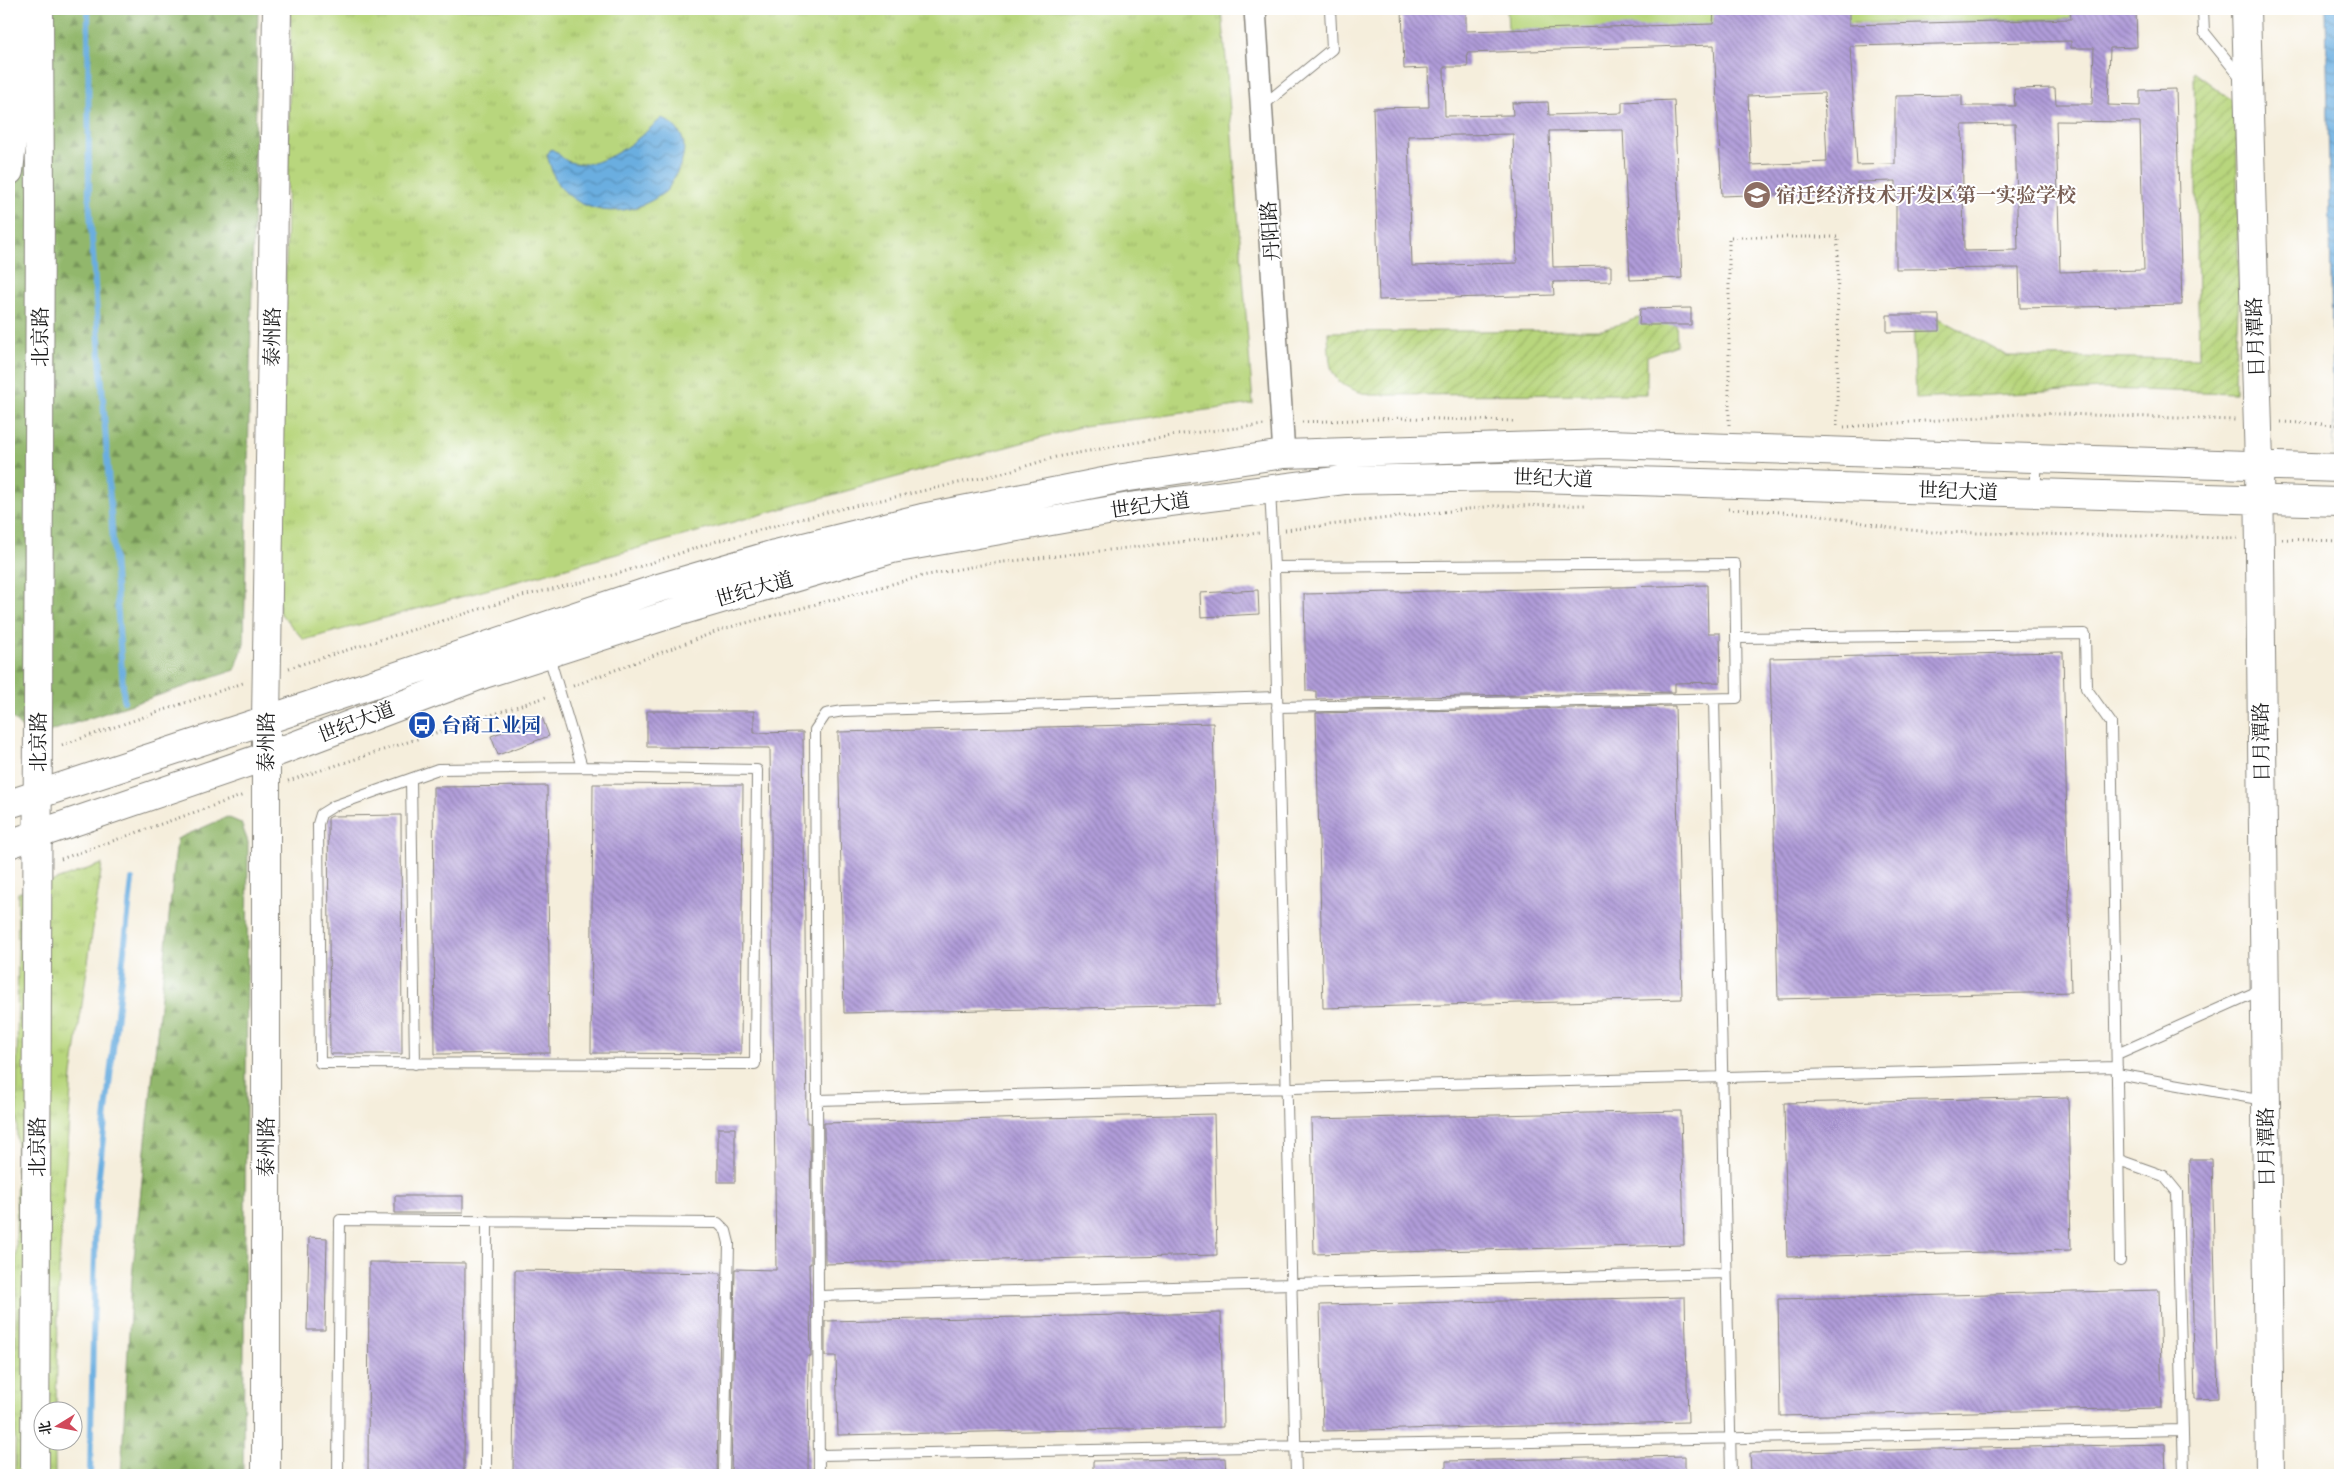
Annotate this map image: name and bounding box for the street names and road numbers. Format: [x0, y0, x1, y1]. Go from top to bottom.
street label: 丹阳路 [1255, 200, 1285, 262]
street label: 日月潭路 [2241, 297, 2269, 377]
street label: 北京路 [27, 307, 53, 367]
street label: 泰州路 [258, 307, 286, 367]
street label: 世纪大道 [1513, 464, 1593, 492]
street label: 世纪大道 [1918, 477, 1998, 505]
street label: 世纪大道 [1109, 487, 1191, 523]
street label: 世纪大道 [712, 565, 796, 613]
street label: 世纪大道 [314, 696, 398, 748]
street label: 日月潭路 [2247, 702, 2275, 782]
street label: 北京路 [25, 712, 51, 772]
street label: 泰州路 [253, 712, 279, 772]
street label: 日月潭路 [2252, 1107, 2280, 1187]
street label: 北京路 [24, 1117, 50, 1177]
street label: 泰州路 [253, 1117, 279, 1177]

